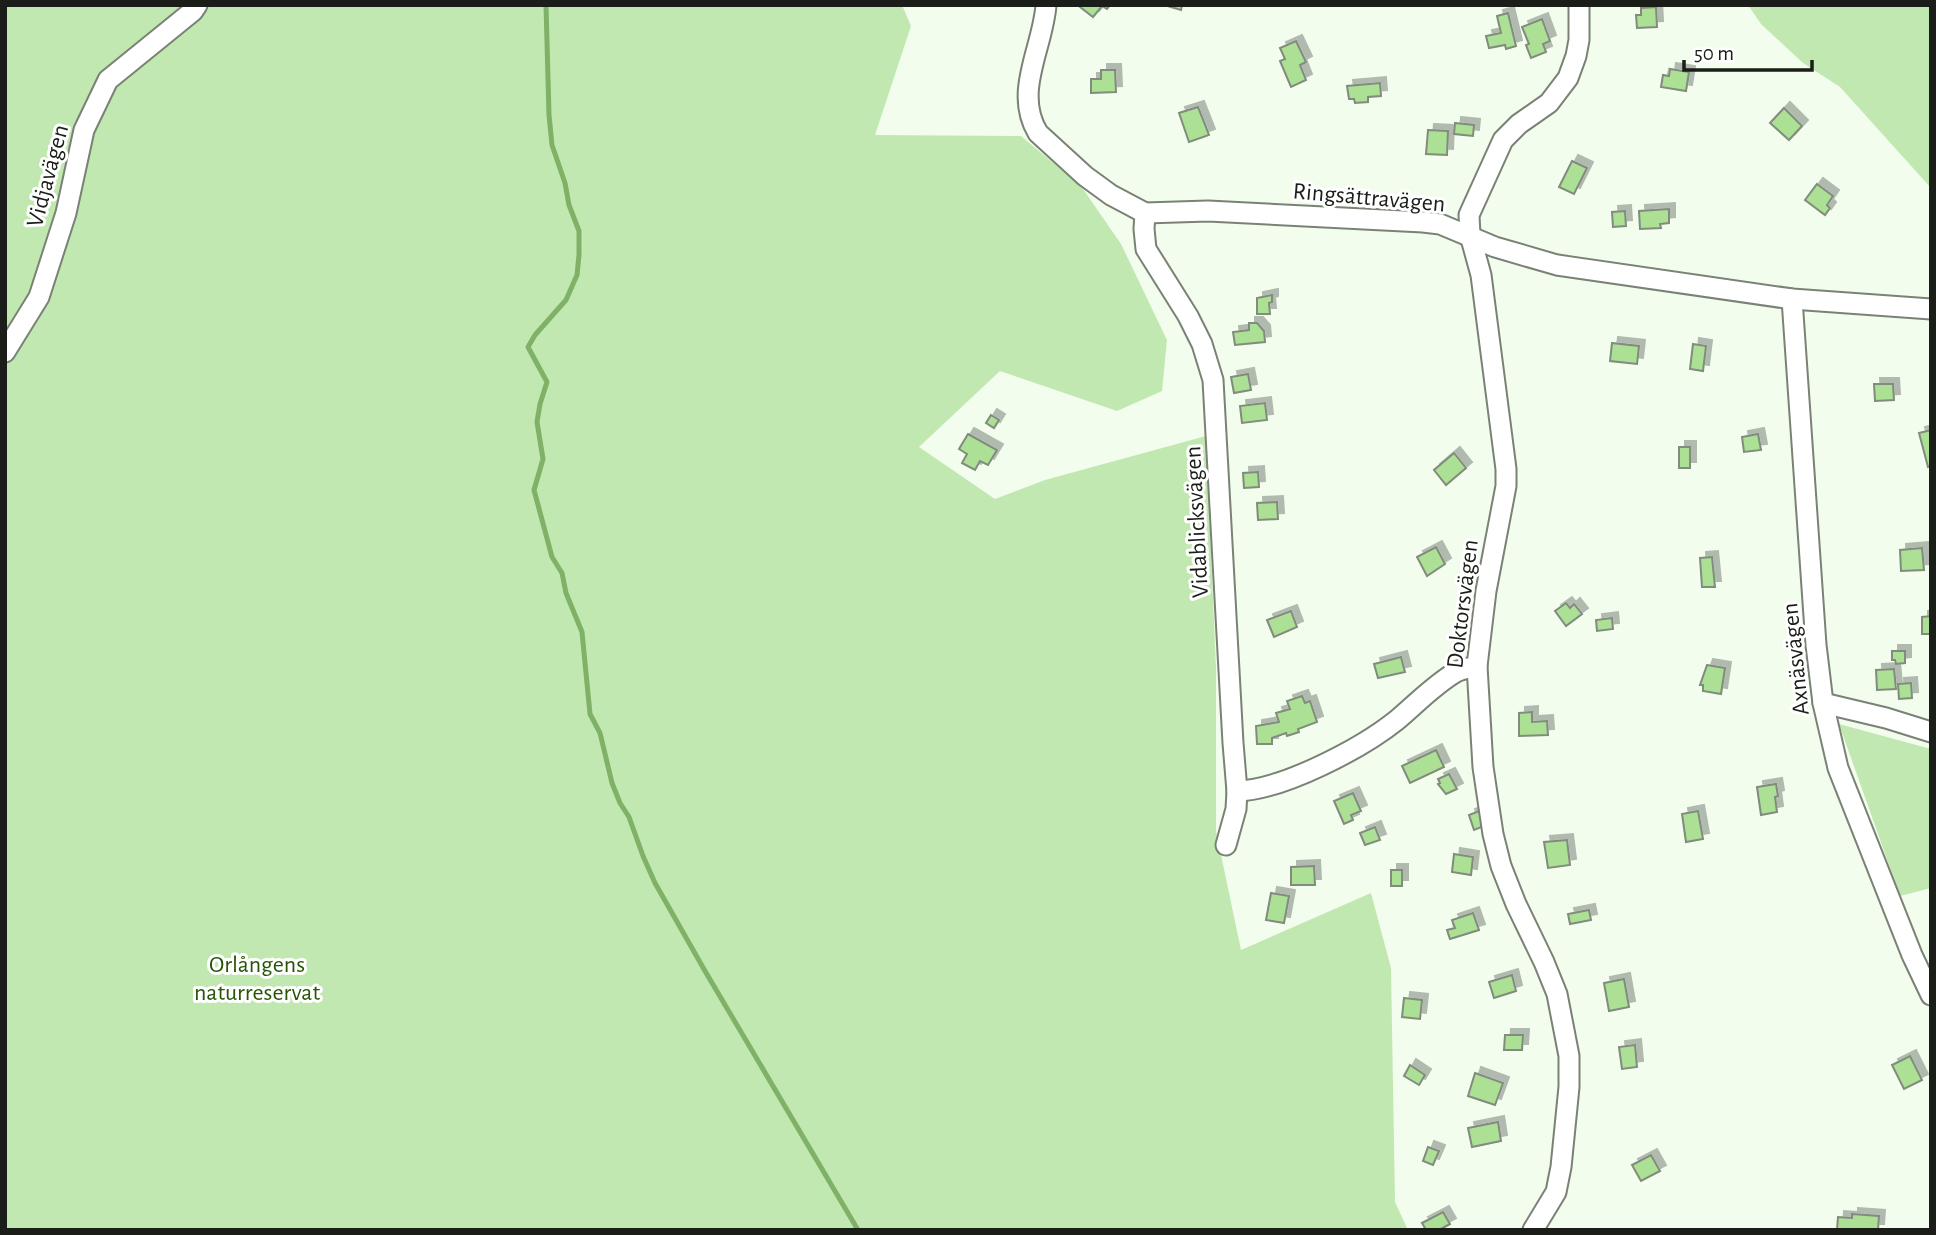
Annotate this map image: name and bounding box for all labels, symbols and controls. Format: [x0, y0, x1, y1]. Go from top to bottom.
scale bar [1684, 28, 1812, 72]
text: 50 m [1694, 43, 1734, 64]
street label: Vidjavägen [23, 122, 73, 230]
street label: Ringsättravägen [1292, 179, 1446, 217]
street label: Vidablicksvägen [1181, 445, 1213, 599]
street label: Doktorsvägen [1443, 538, 1483, 670]
street label: Axnäsvägen [1778, 602, 1814, 716]
park label: Orlångens naturreservat [194, 953, 320, 1005]

